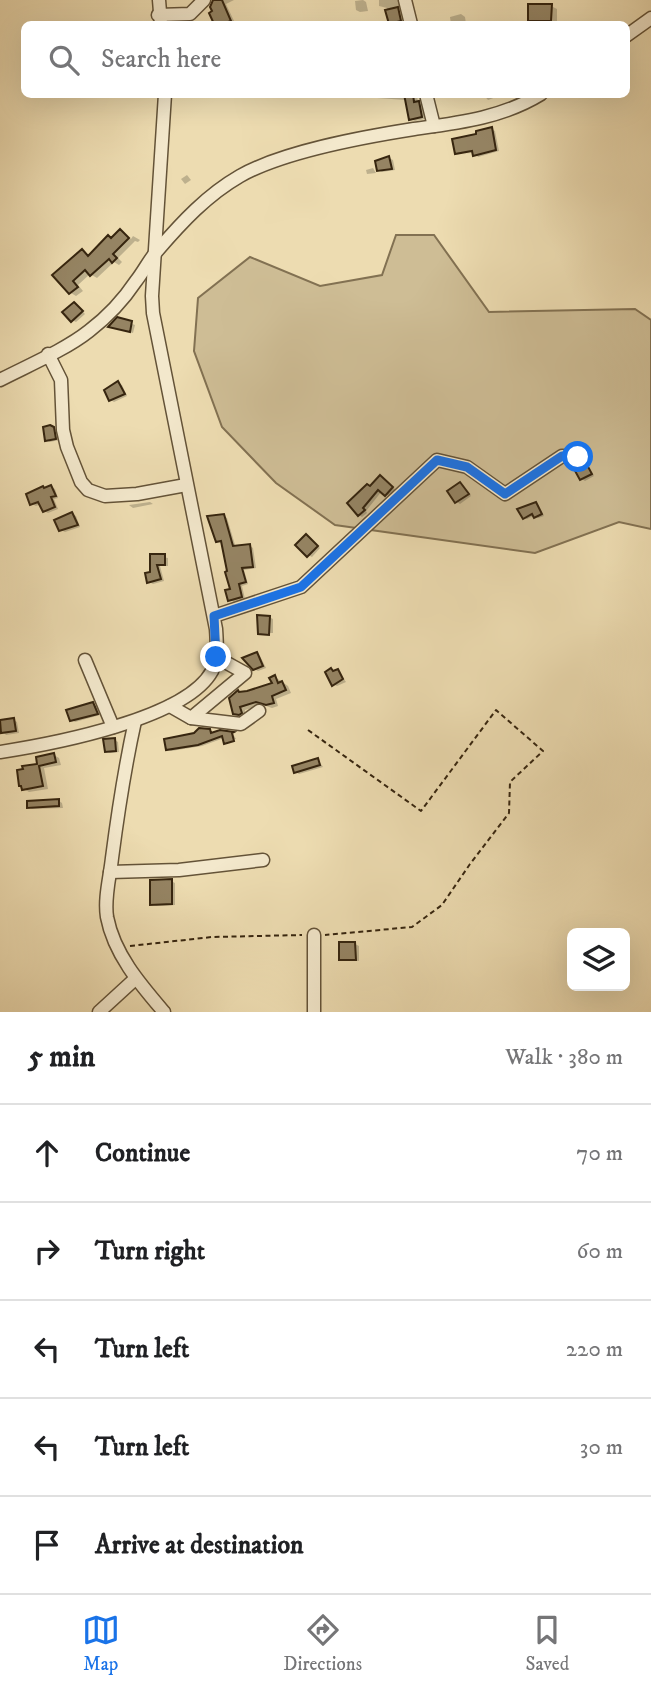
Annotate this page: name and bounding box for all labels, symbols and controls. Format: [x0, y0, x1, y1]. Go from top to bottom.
search box [21, 21, 630, 98]
icon: search [45, 41, 83, 79]
text: Search here [101, 43, 221, 76]
route start [562, 441, 593, 472]
route end [200, 641, 231, 672]
map controls [567, 928, 630, 991]
button: layers [567, 928, 630, 991]
text: 5 min [28, 1039, 95, 1076]
text: Walk · 380 m [505, 1043, 623, 1072]
icon: ahead [28, 1134, 66, 1172]
text: Continue [95, 1137, 190, 1170]
text: 70 m [576, 1139, 623, 1168]
icon: right [28, 1232, 66, 1270]
text: Turn right [95, 1235, 205, 1268]
text: 60 m [576, 1237, 623, 1266]
icon: left [28, 1330, 66, 1368]
text: Turn left [95, 1333, 189, 1366]
text: 220 m [566, 1335, 623, 1364]
icon: left [28, 1428, 66, 1466]
text: Turn left [95, 1431, 189, 1464]
text: 30 m [580, 1433, 623, 1462]
icon: arrive [28, 1526, 66, 1564]
text: Arrive at destination [95, 1529, 304, 1562]
tab: Map [82, 1611, 120, 1676]
tab: Directions [283, 1611, 362, 1676]
tab: Saved [526, 1611, 569, 1676]

